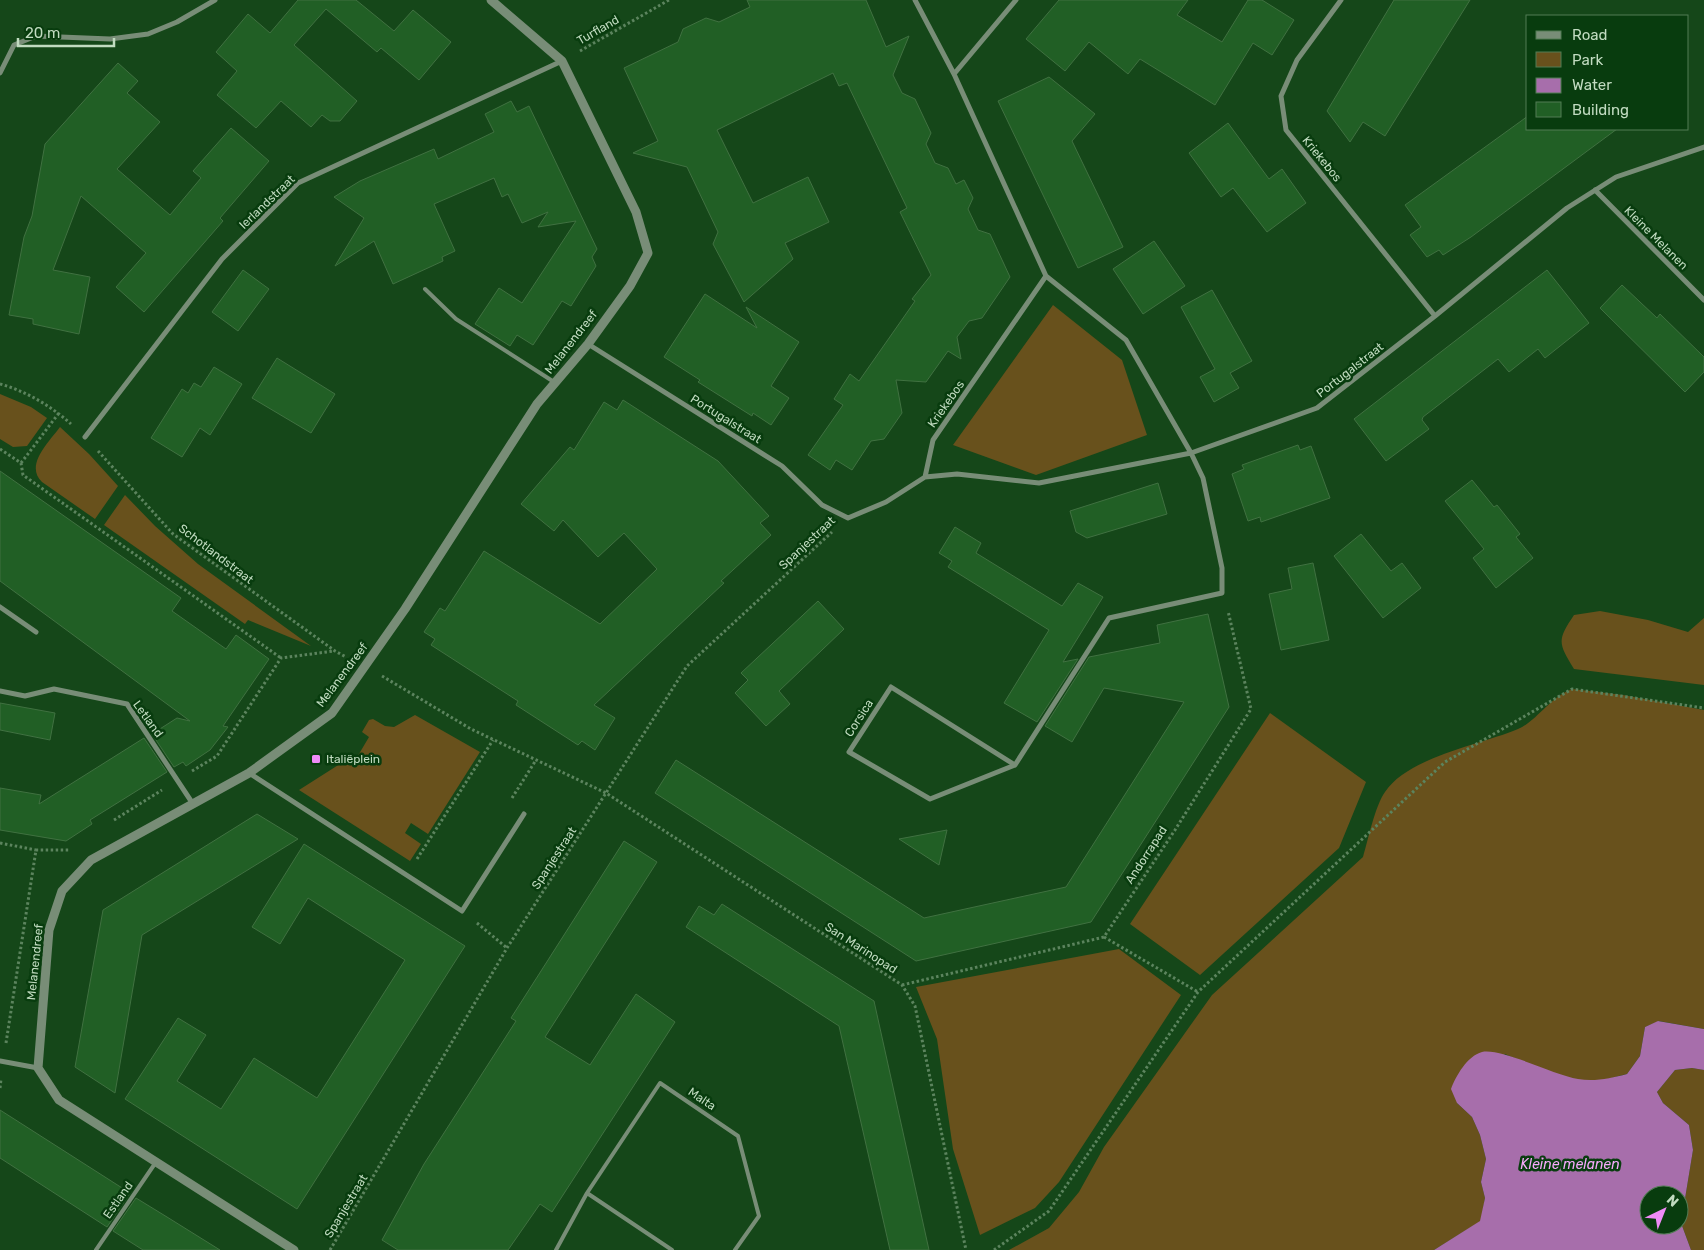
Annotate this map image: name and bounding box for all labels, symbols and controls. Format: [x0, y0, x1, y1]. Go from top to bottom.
street label: Turfland [575, 12, 621, 48]
scale bar [18, 15, 114, 47]
legend [1526, 15, 1689, 130]
text: 20 m [25, 24, 60, 42]
text: Road [1572, 26, 1608, 44]
text: Park [1572, 51, 1603, 69]
text: Water [1572, 76, 1612, 94]
text: Building [1572, 101, 1629, 119]
street label: Kriekebos [1300, 134, 1344, 184]
street label: Ierlandstraat [236, 172, 298, 232]
street label: Kleine Melanen [1621, 203, 1691, 273]
street label: Melanendreef [542, 307, 600, 377]
street label: Portugalstraat [1314, 339, 1386, 400]
street label: Kriekebos [925, 378, 967, 430]
street label: Portugalstraat [688, 392, 764, 447]
street label: Spanjestraat [776, 513, 838, 572]
street label: Schotlandstraat [176, 521, 256, 587]
street label: Melanendreef [313, 640, 371, 710]
street label: Corsica [842, 697, 876, 739]
street label: Letland [130, 698, 166, 740]
place label: Italiëplein [326, 752, 380, 766]
marker: Italiëplein [310, 753, 322, 765]
street label: Spanjestraat [529, 824, 579, 892]
street label: Andorrapad [1122, 824, 1170, 886]
street label: San Marinopad [822, 920, 900, 976]
street label: Melanendreef [24, 923, 46, 1001]
street label: Malta [685, 1085, 719, 1113]
water label: Kleine melanen [1520, 1156, 1620, 1173]
street label: Spanjestraat [322, 1172, 371, 1240]
street label: Estland [100, 1179, 136, 1221]
north arrow [1639, 1185, 1689, 1235]
text: N [1663, 1191, 1682, 1211]

